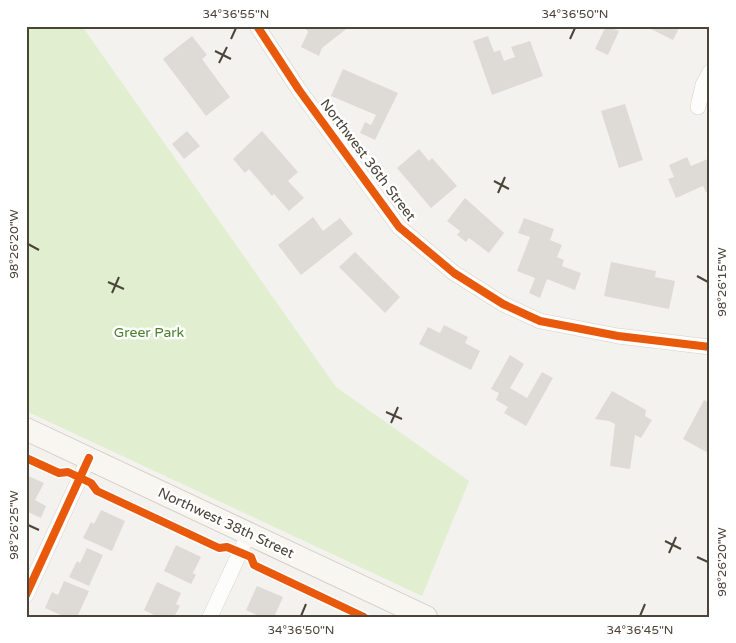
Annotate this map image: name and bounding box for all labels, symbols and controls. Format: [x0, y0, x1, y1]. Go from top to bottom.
text: 34°36'55"N [203, 7, 270, 21]
text: 34°36'50"N [542, 7, 609, 21]
street label: Northwest 36th Street [317, 96, 420, 225]
text: 98°26'20"W [7, 209, 21, 279]
text: 98°26'15"W [715, 247, 729, 317]
park label: Greer Park [114, 324, 185, 341]
street label: Northwest 38th Street [155, 484, 297, 562]
text: 98°26'25"W [7, 490, 21, 560]
text: 98°26'20"W [715, 527, 729, 597]
text: 34°36'50"N [268, 623, 335, 637]
text: 34°36'45"N [607, 623, 674, 637]

